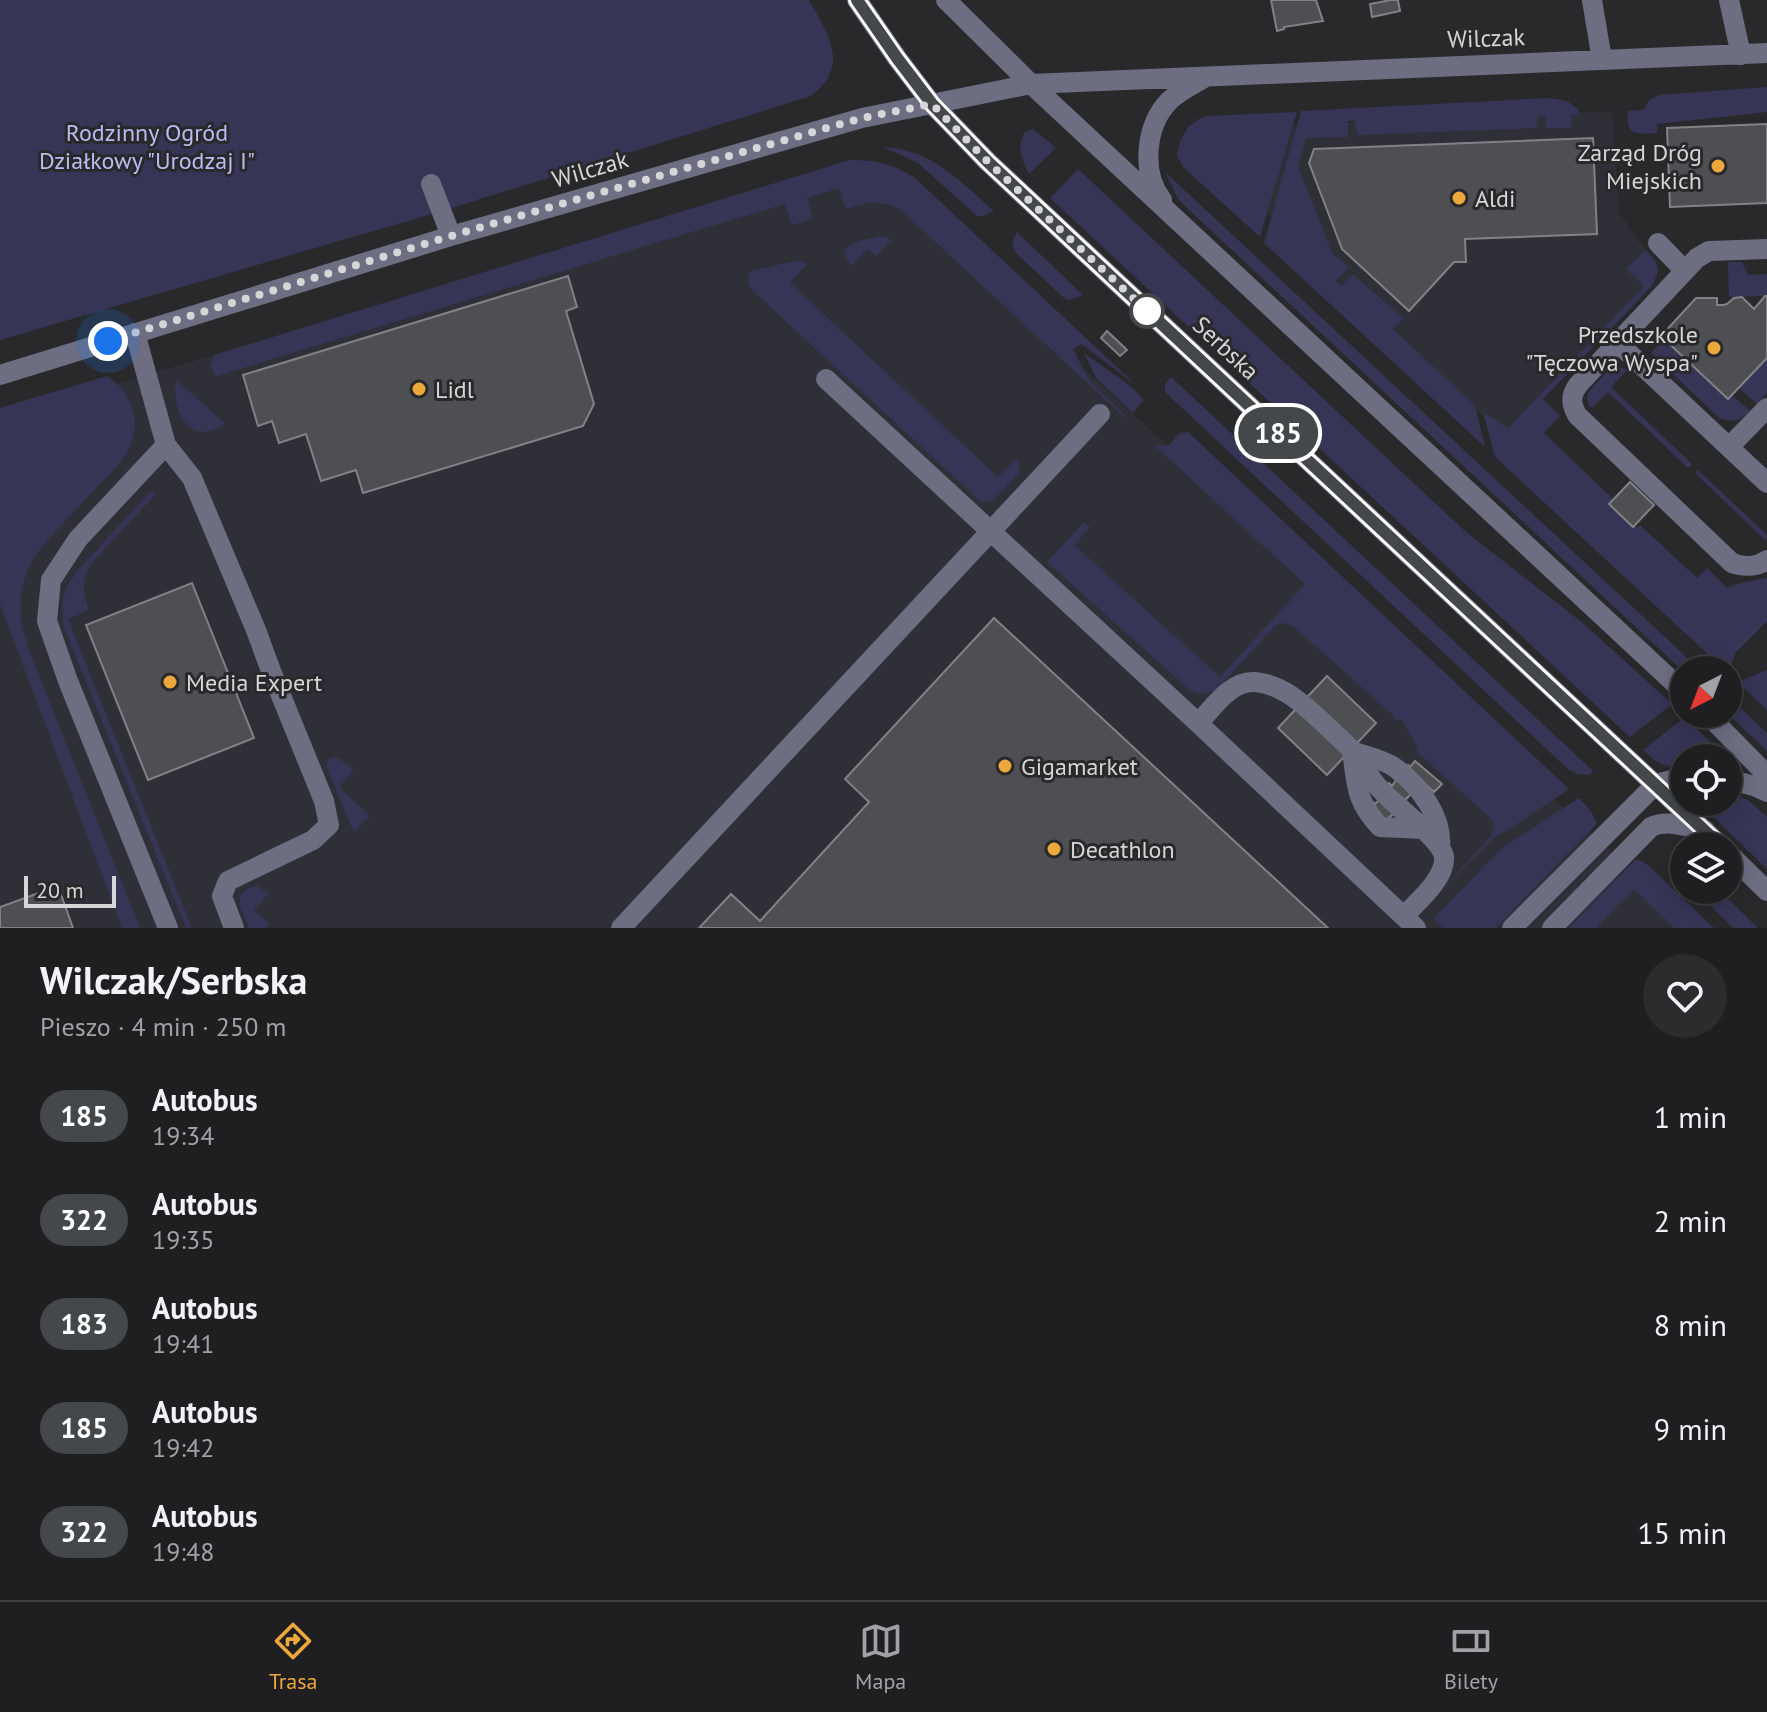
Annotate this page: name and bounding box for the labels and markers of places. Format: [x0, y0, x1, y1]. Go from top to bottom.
place label: Zarząd Dróg Miejskich [1578, 137, 1702, 196]
marker: Zarząd Dróg Miejskich [1709, 157, 1727, 175]
place label: Aldi [1475, 183, 1515, 214]
marker: Aldi [1450, 189, 1468, 207]
unlabelled marker [1130, 294, 1164, 328]
place label: Przedszkole "Tęczowa Wyspa" [1525, 319, 1698, 378]
marker: Przedszkole "Tęczowa Wyspa" [1705, 339, 1723, 357]
place label: Lidl [435, 374, 474, 405]
marker: Lidl [410, 380, 428, 398]
place label: Media Expert [186, 667, 322, 698]
marker: Media Expert [161, 673, 179, 691]
place label: Gigamarket [1021, 751, 1138, 782]
marker: Gigamarket [996, 757, 1014, 775]
place label: Decathlon [1070, 834, 1175, 865]
marker: Decathlon [1045, 840, 1063, 858]

